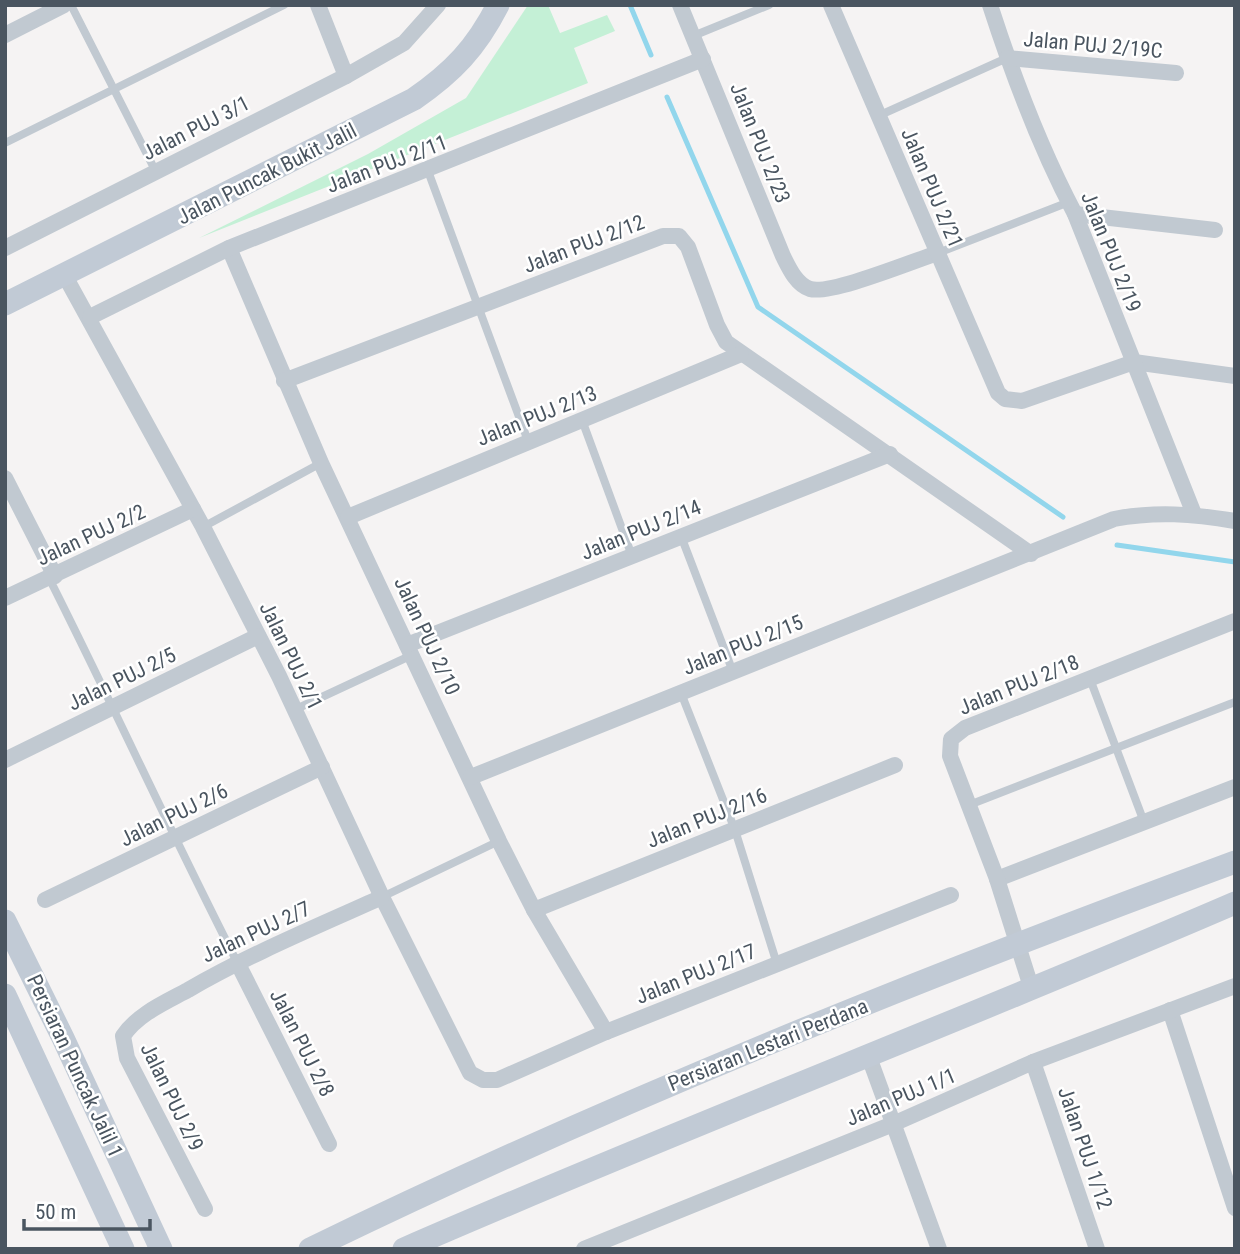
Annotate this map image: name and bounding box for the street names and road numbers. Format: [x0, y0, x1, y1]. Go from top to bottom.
street label: Jalan PUJ 2/19C [1023, 27, 1163, 63]
street label: Jalan PUJ 2/23 [725, 79, 795, 207]
street label: Jalan PUJ 3/1 [138, 91, 254, 165]
street label: Jalan Puncak Bukit Jalil [173, 118, 361, 230]
street label: Jalan PUJ 2/21 [896, 125, 968, 251]
street label: Jalan PUJ 2/11 [323, 130, 451, 198]
street label: Jalan PUJ 2/19 [1076, 188, 1146, 316]
street label: Jalan PUJ 2/12 [520, 210, 648, 278]
street label: Jalan PUJ 2/13 [473, 381, 601, 451]
street label: Jalan PUJ 2/14 [577, 495, 705, 565]
street label: Jalan PUJ 2/2 [33, 499, 149, 571]
street label: Jalan PUJ 2/10 [389, 573, 465, 699]
street label: Jalan PUJ 2/1 [255, 598, 327, 714]
street label: Jalan PUJ 2/15 [679, 610, 807, 680]
street label: Jalan PUJ 2/5 [64, 643, 180, 715]
street label: Jalan PUJ 2/18 [955, 650, 1083, 720]
street label: Jalan PUJ 2/6 [116, 779, 232, 851]
street label: Jalan PUJ 2/16 [643, 783, 771, 853]
street label: Jalan PUJ 2/7 [198, 896, 314, 968]
street label: Jalan PUJ 2/17 [632, 939, 760, 1009]
street label: Persiaran Puncak Jalil 1 [22, 971, 128, 1161]
street label: Jalan PUJ 2/8 [265, 985, 339, 1101]
street label: Persiaran Lestari Perdana [665, 994, 871, 1096]
street label: Jalan PUJ 2/9 [136, 1039, 208, 1155]
street label: Jalan PUJ 1/1 [842, 1063, 960, 1131]
street label: Jalan PUJ 1/12 [1053, 1084, 1117, 1212]

